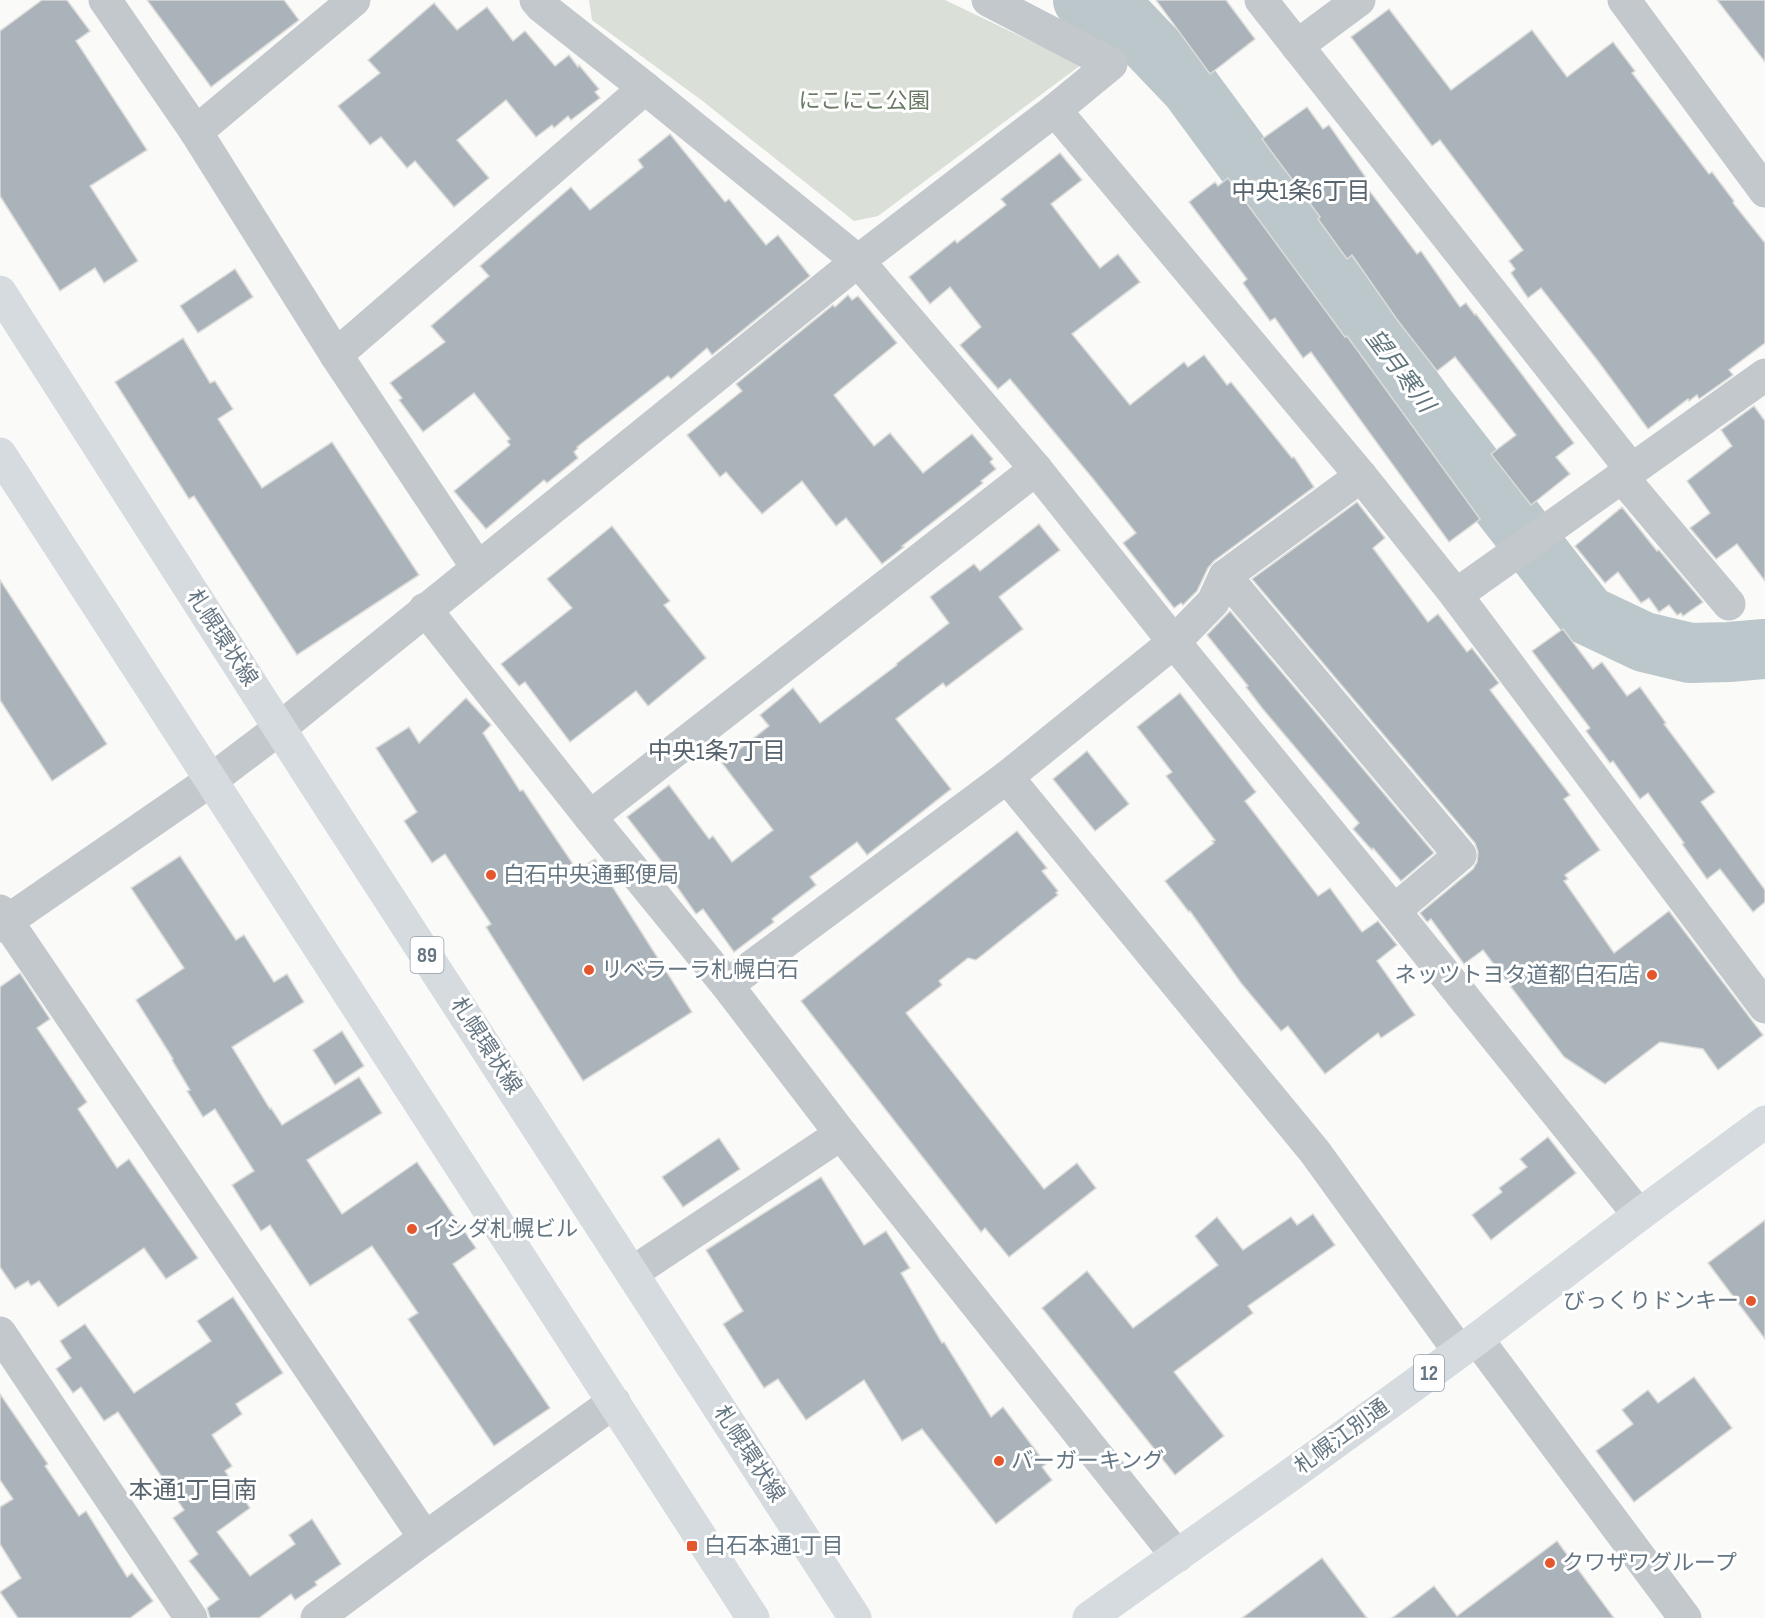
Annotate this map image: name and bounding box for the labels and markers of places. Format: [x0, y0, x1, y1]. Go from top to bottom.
place label: 白石中央通郵便局 [503, 862, 679, 889]
marker: 白石中央通郵便局 [484, 868, 498, 882]
place label: リベラーラ札幌白石 [601, 957, 799, 984]
place label: ネッツトヨタ道都 白石店 [1395, 962, 1640, 989]
marker: リベラーラ札幌白石 [582, 963, 596, 977]
marker: ネッツトヨタ道都 白石店 [1645, 968, 1659, 982]
place label: イシダ札幌ビル [424, 1216, 578, 1243]
marker: イシダ札幌ビル [405, 1222, 419, 1236]
place label: びっくりドンキー [1563, 1288, 1739, 1315]
marker: びっくりドンキー [1744, 1294, 1758, 1308]
place label: バーガーキング [1011, 1448, 1164, 1475]
marker: バーガーキング [992, 1454, 1006, 1468]
place label: 白石本通1丁目 [704, 1533, 844, 1560]
marker: 白石本通1丁目 [685, 1539, 699, 1553]
place label: クワザワグループ [1562, 1550, 1737, 1577]
marker: クワザワグループ [1543, 1556, 1557, 1570]

